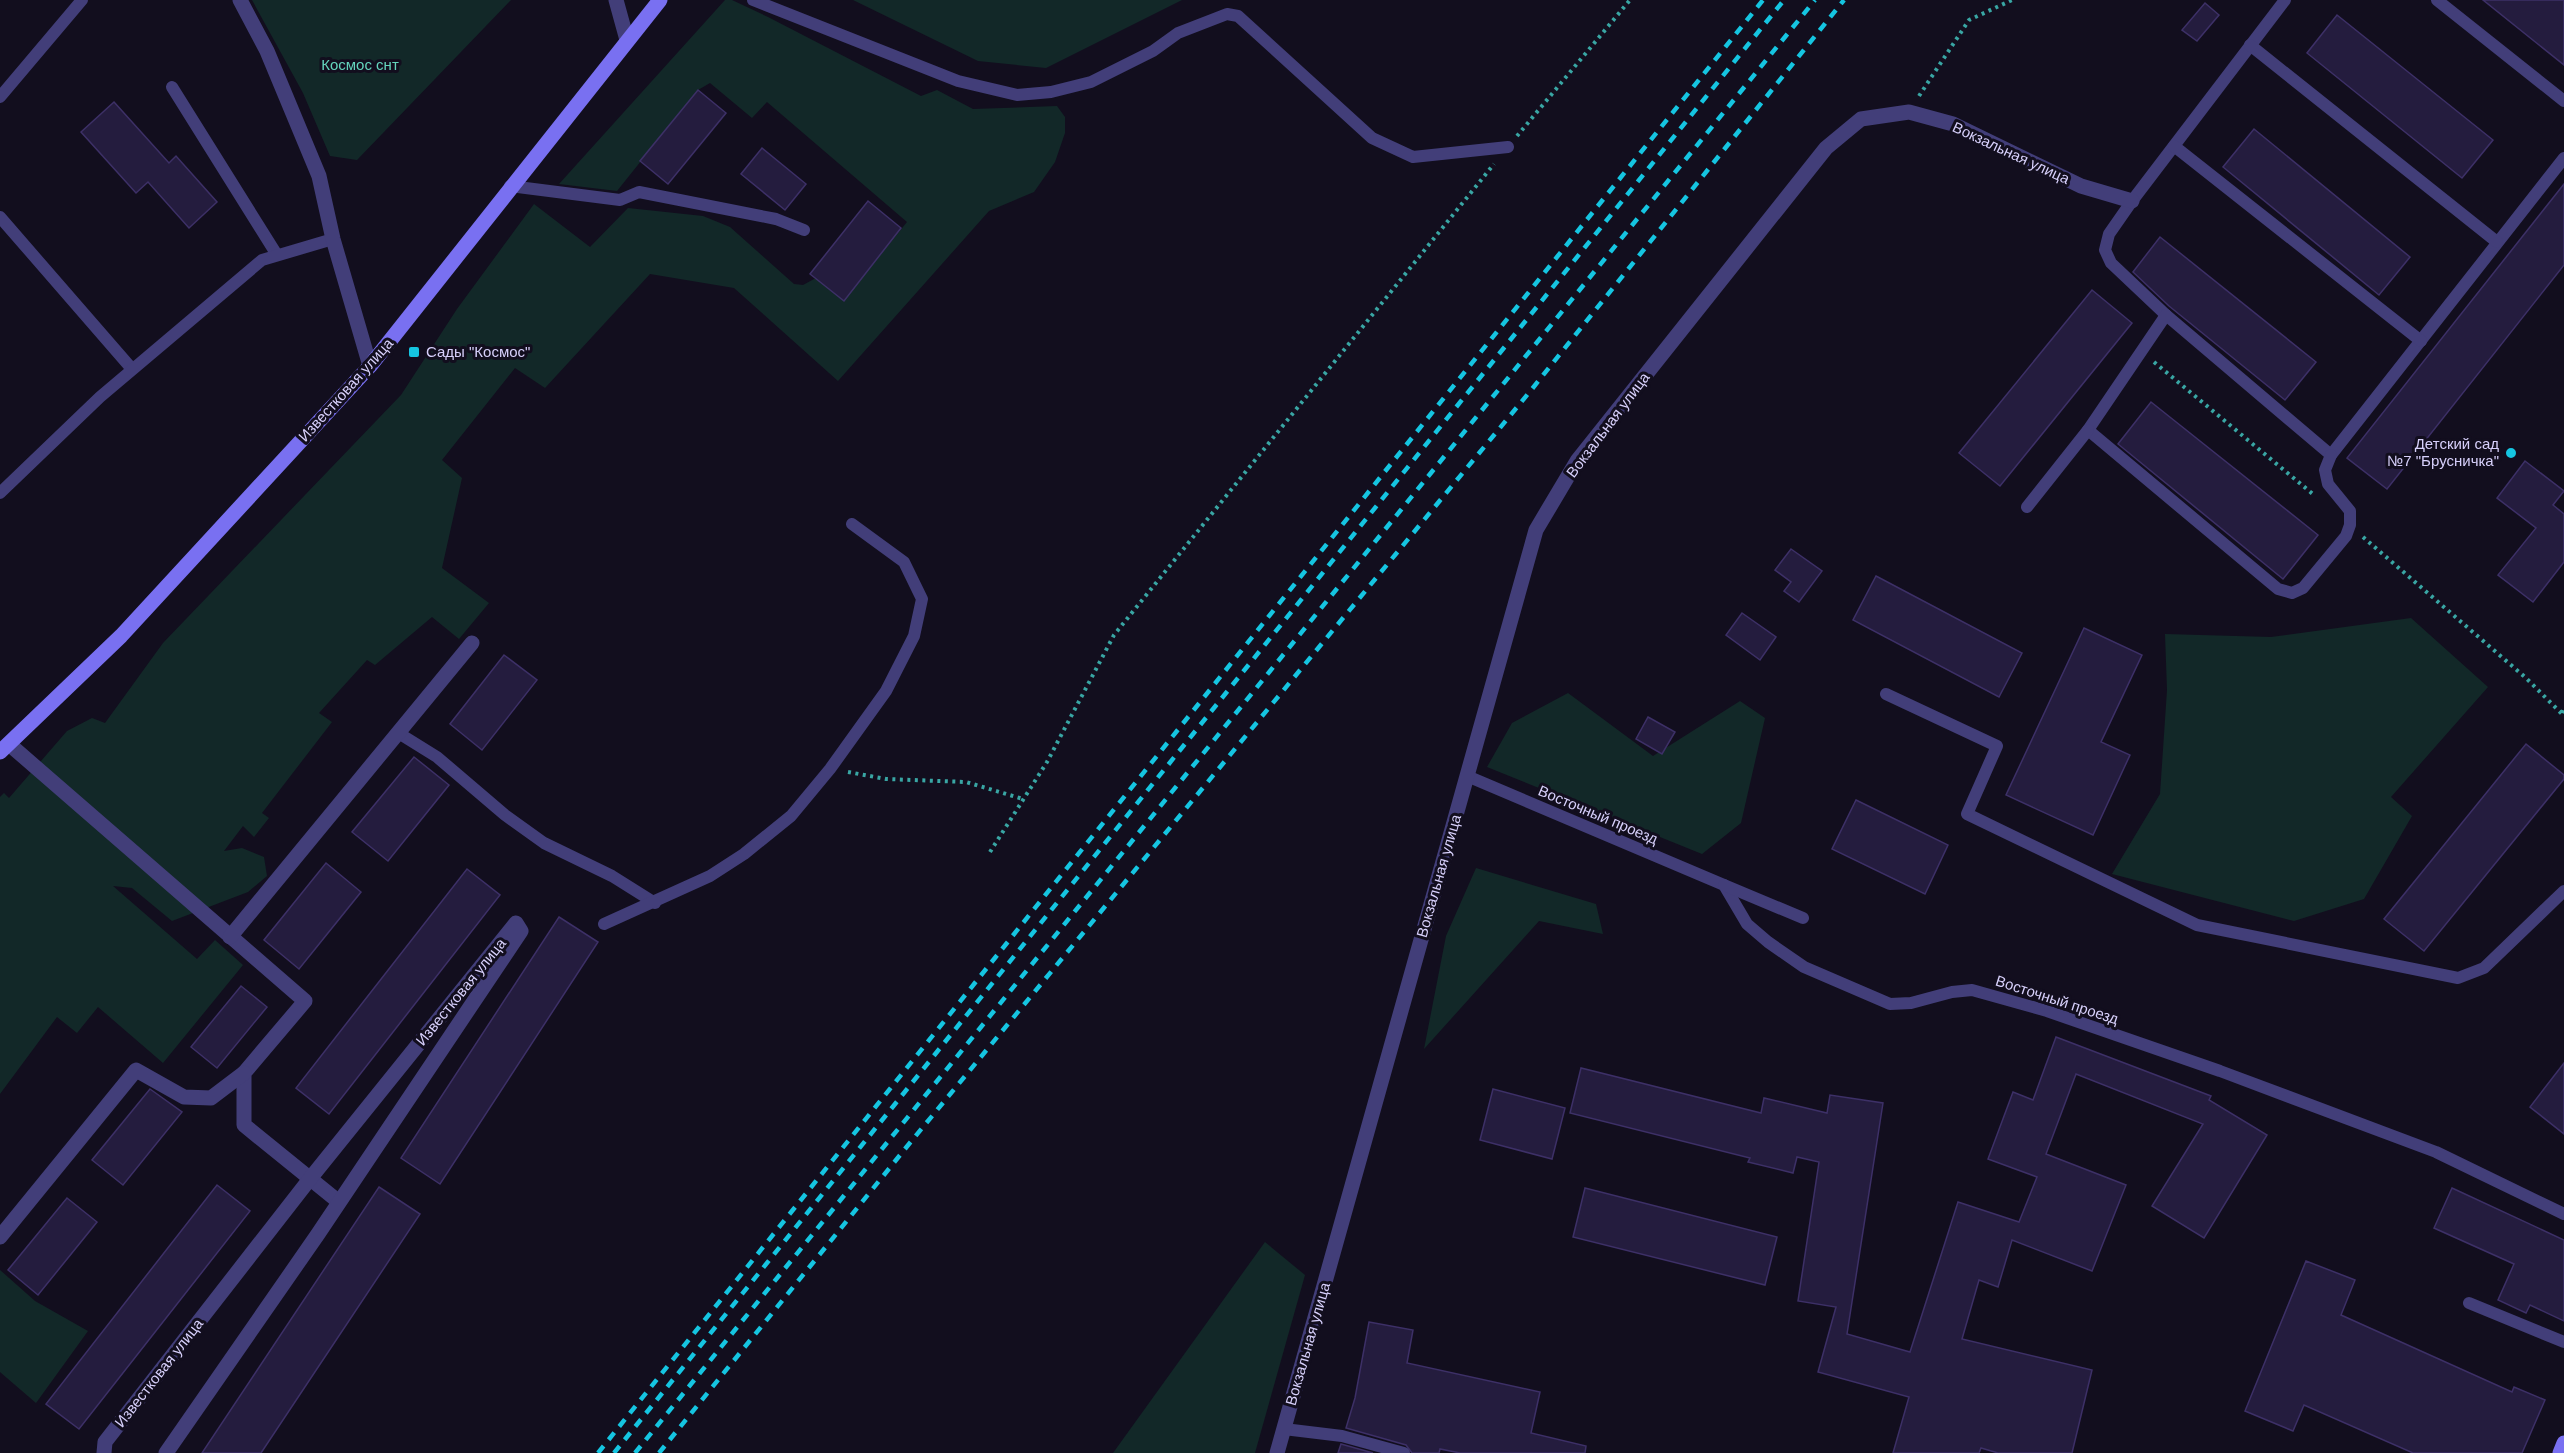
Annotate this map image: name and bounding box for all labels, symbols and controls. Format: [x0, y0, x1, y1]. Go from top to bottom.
park label: Космос снт [321, 56, 399, 73]
street label: Вокзальная улица [1950, 118, 2073, 187]
street label: Известковая улица [295, 334, 397, 445]
place label: Сады "Космос" [426, 343, 530, 360]
marker: Сады "Космос" [407, 345, 421, 359]
street label: Вокзальная улица [1563, 368, 1653, 481]
place label: Детский сад №7 "Брусничка" [2387, 435, 2499, 469]
marker: Детский сад №7 "Брусничка" [2504, 446, 2518, 460]
street label: Восточный проезд [1536, 782, 1661, 847]
street label: Вокзальная улица [1413, 812, 1464, 939]
street label: Известковая улица [412, 934, 509, 1049]
street label: Восточный проезд [1994, 972, 2121, 1027]
street label: Вокзальная улица [1282, 1280, 1333, 1407]
street label: Известковая улица [111, 1315, 207, 1430]

